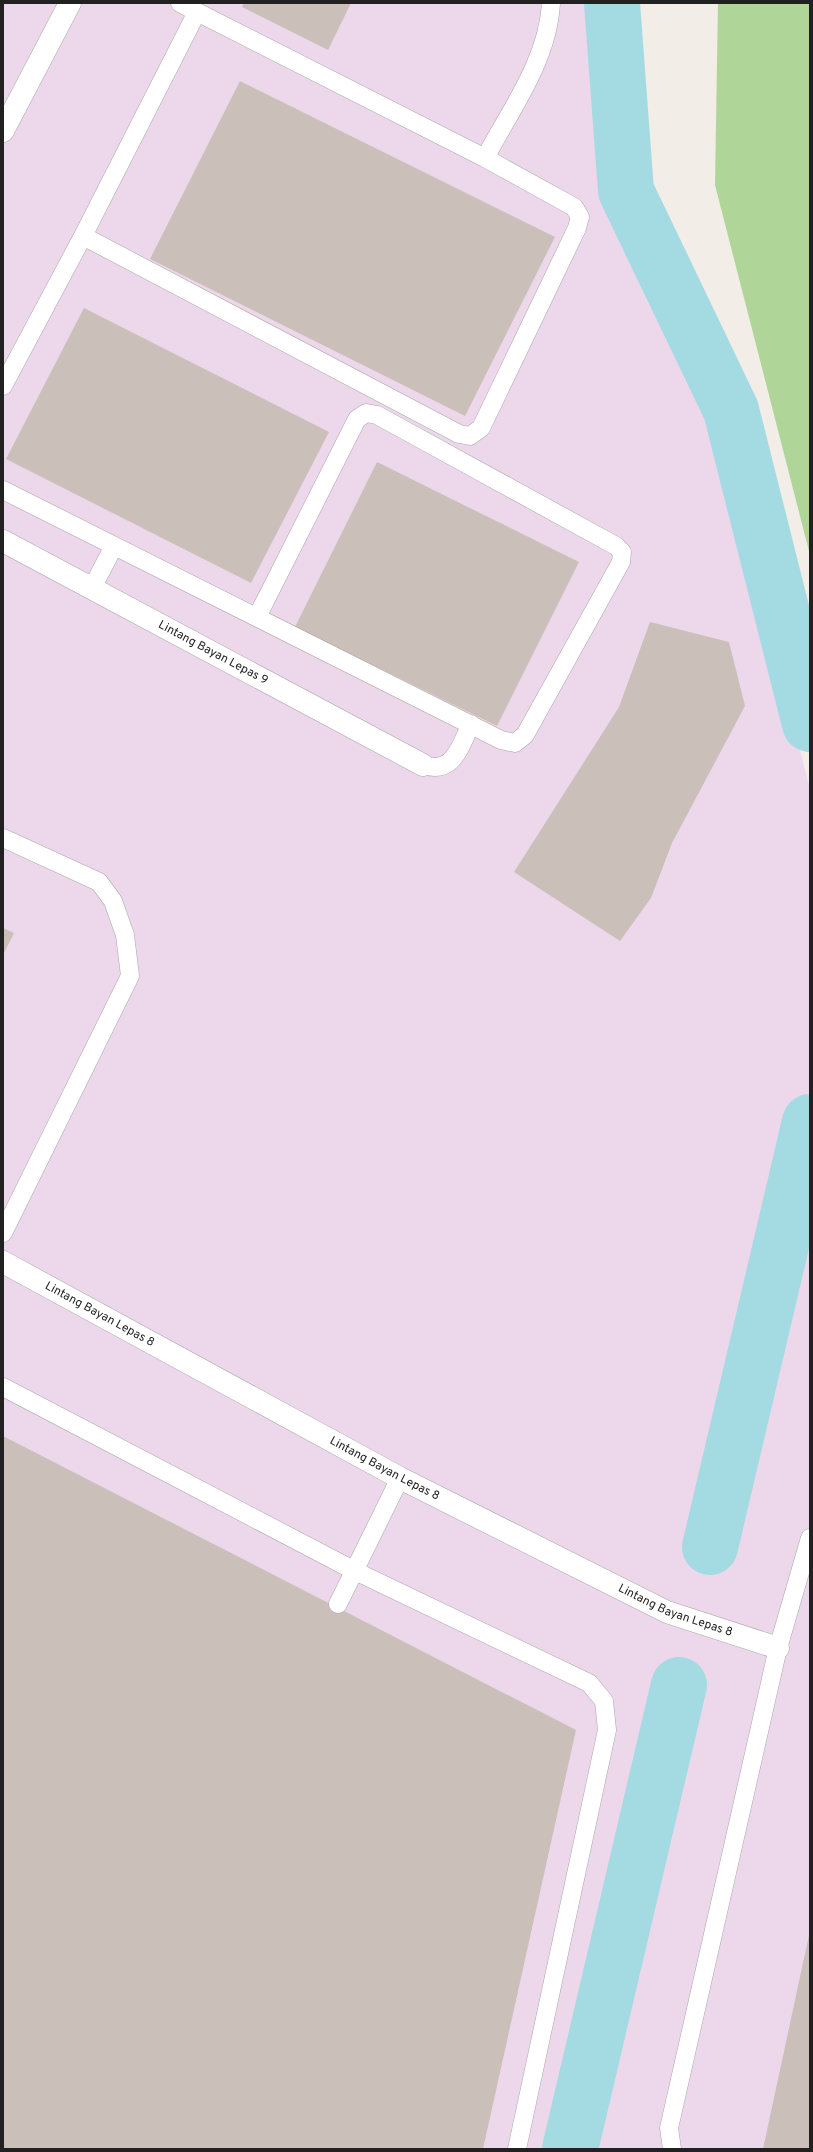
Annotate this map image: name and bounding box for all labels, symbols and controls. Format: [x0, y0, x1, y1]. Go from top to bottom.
street label: Lintang Bayan Lepas 9 [155, 617, 271, 689]
street label: Lintang Bayan Lepas 8 [42, 1278, 157, 1351]
street label: Lintang Bayan Lepas 8 [327, 1433, 442, 1505]
street label: Lintang Bayan Lepas 8 [615, 1581, 735, 1641]

